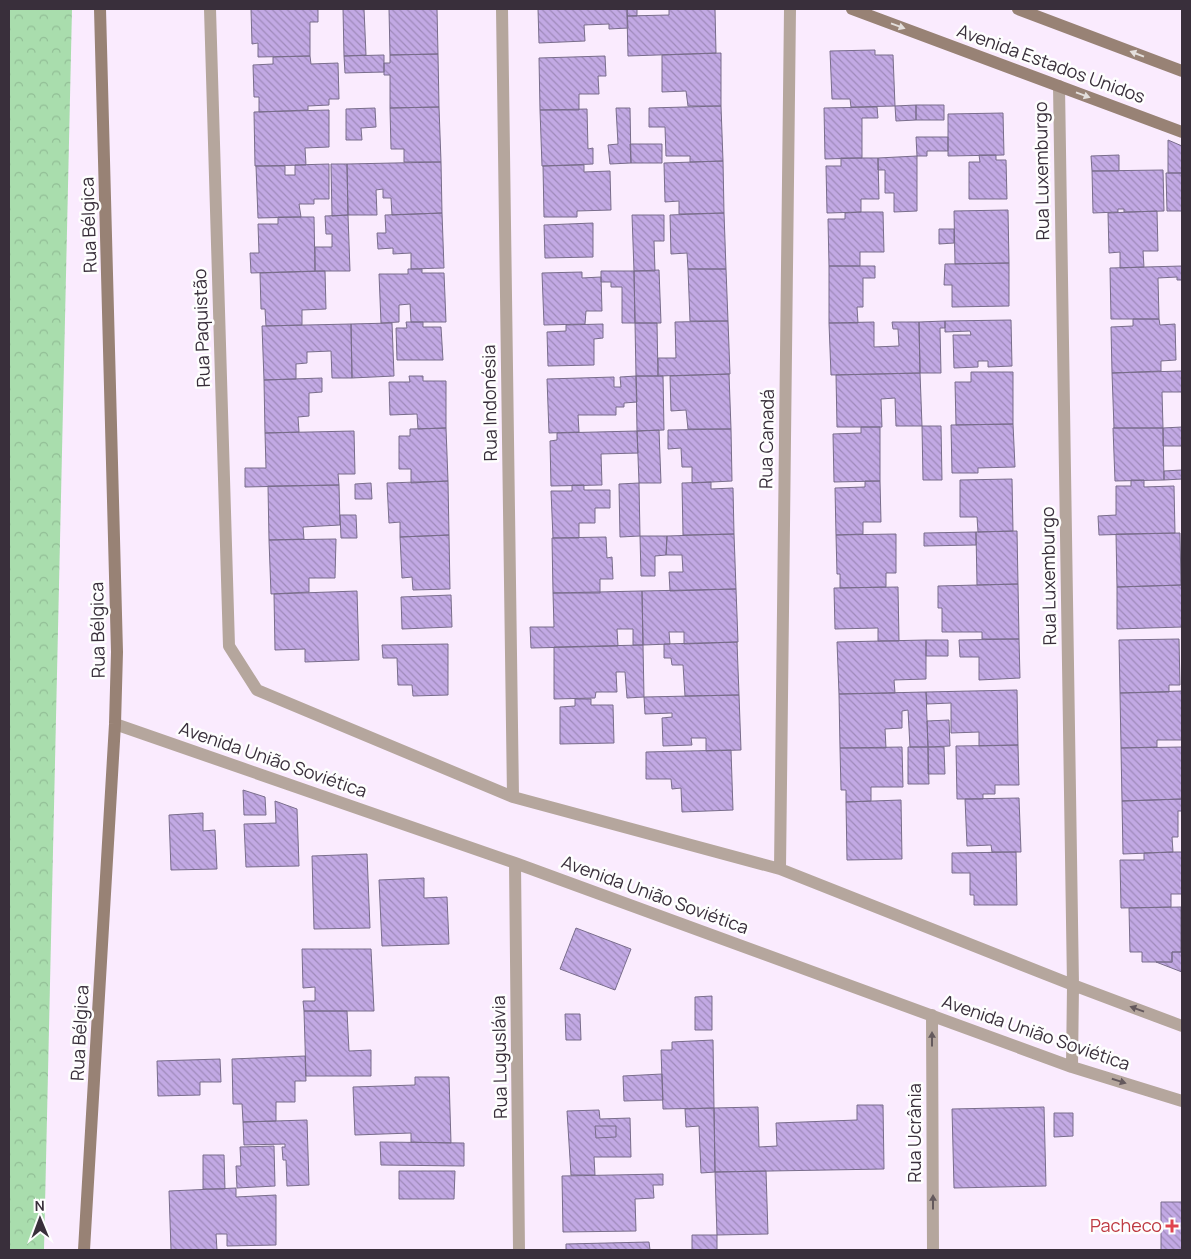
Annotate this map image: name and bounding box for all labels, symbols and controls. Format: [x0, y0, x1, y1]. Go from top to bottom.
street label: Avenida Estados Unidos [954, 18, 1149, 108]
one-way arrow [890, 23, 905, 30]
one-way arrow [1129, 50, 1144, 58]
one-way arrow [1075, 92, 1090, 99]
street label: Rua Luxemburgo [1028, 101, 1054, 241]
street label: Rua Bélgica [74, 177, 102, 274]
street label: Rua Paquistão [187, 268, 215, 388]
street label: Rua Indonésia [476, 344, 502, 462]
street label: Rua Canadá [753, 389, 779, 489]
street label: Rua Luxemburgo [1035, 506, 1061, 646]
street label: Rua Bélgica [84, 582, 110, 678]
street label: Avenida União Soviética [176, 716, 370, 803]
street label: Avenida União Soviética [559, 849, 752, 939]
street label: Rua Bélgica [65, 984, 94, 1082]
street label: Avenida União Soviética [939, 989, 1133, 1076]
street label: Rua Luguslávia [486, 995, 512, 1119]
one-way arrow [1129, 1005, 1144, 1012]
one-way arrow [928, 1031, 936, 1047]
one-way arrow [1112, 1077, 1127, 1085]
street label: Rua Ucrânia [902, 1083, 926, 1183]
one-way arrow [929, 1193, 937, 1209]
north arrow [15, 1194, 65, 1244]
text: N [35, 1196, 45, 1215]
place label: Pacheco [1090, 1213, 1162, 1237]
marker: Pacheco [1166, 1220, 1178, 1232]

